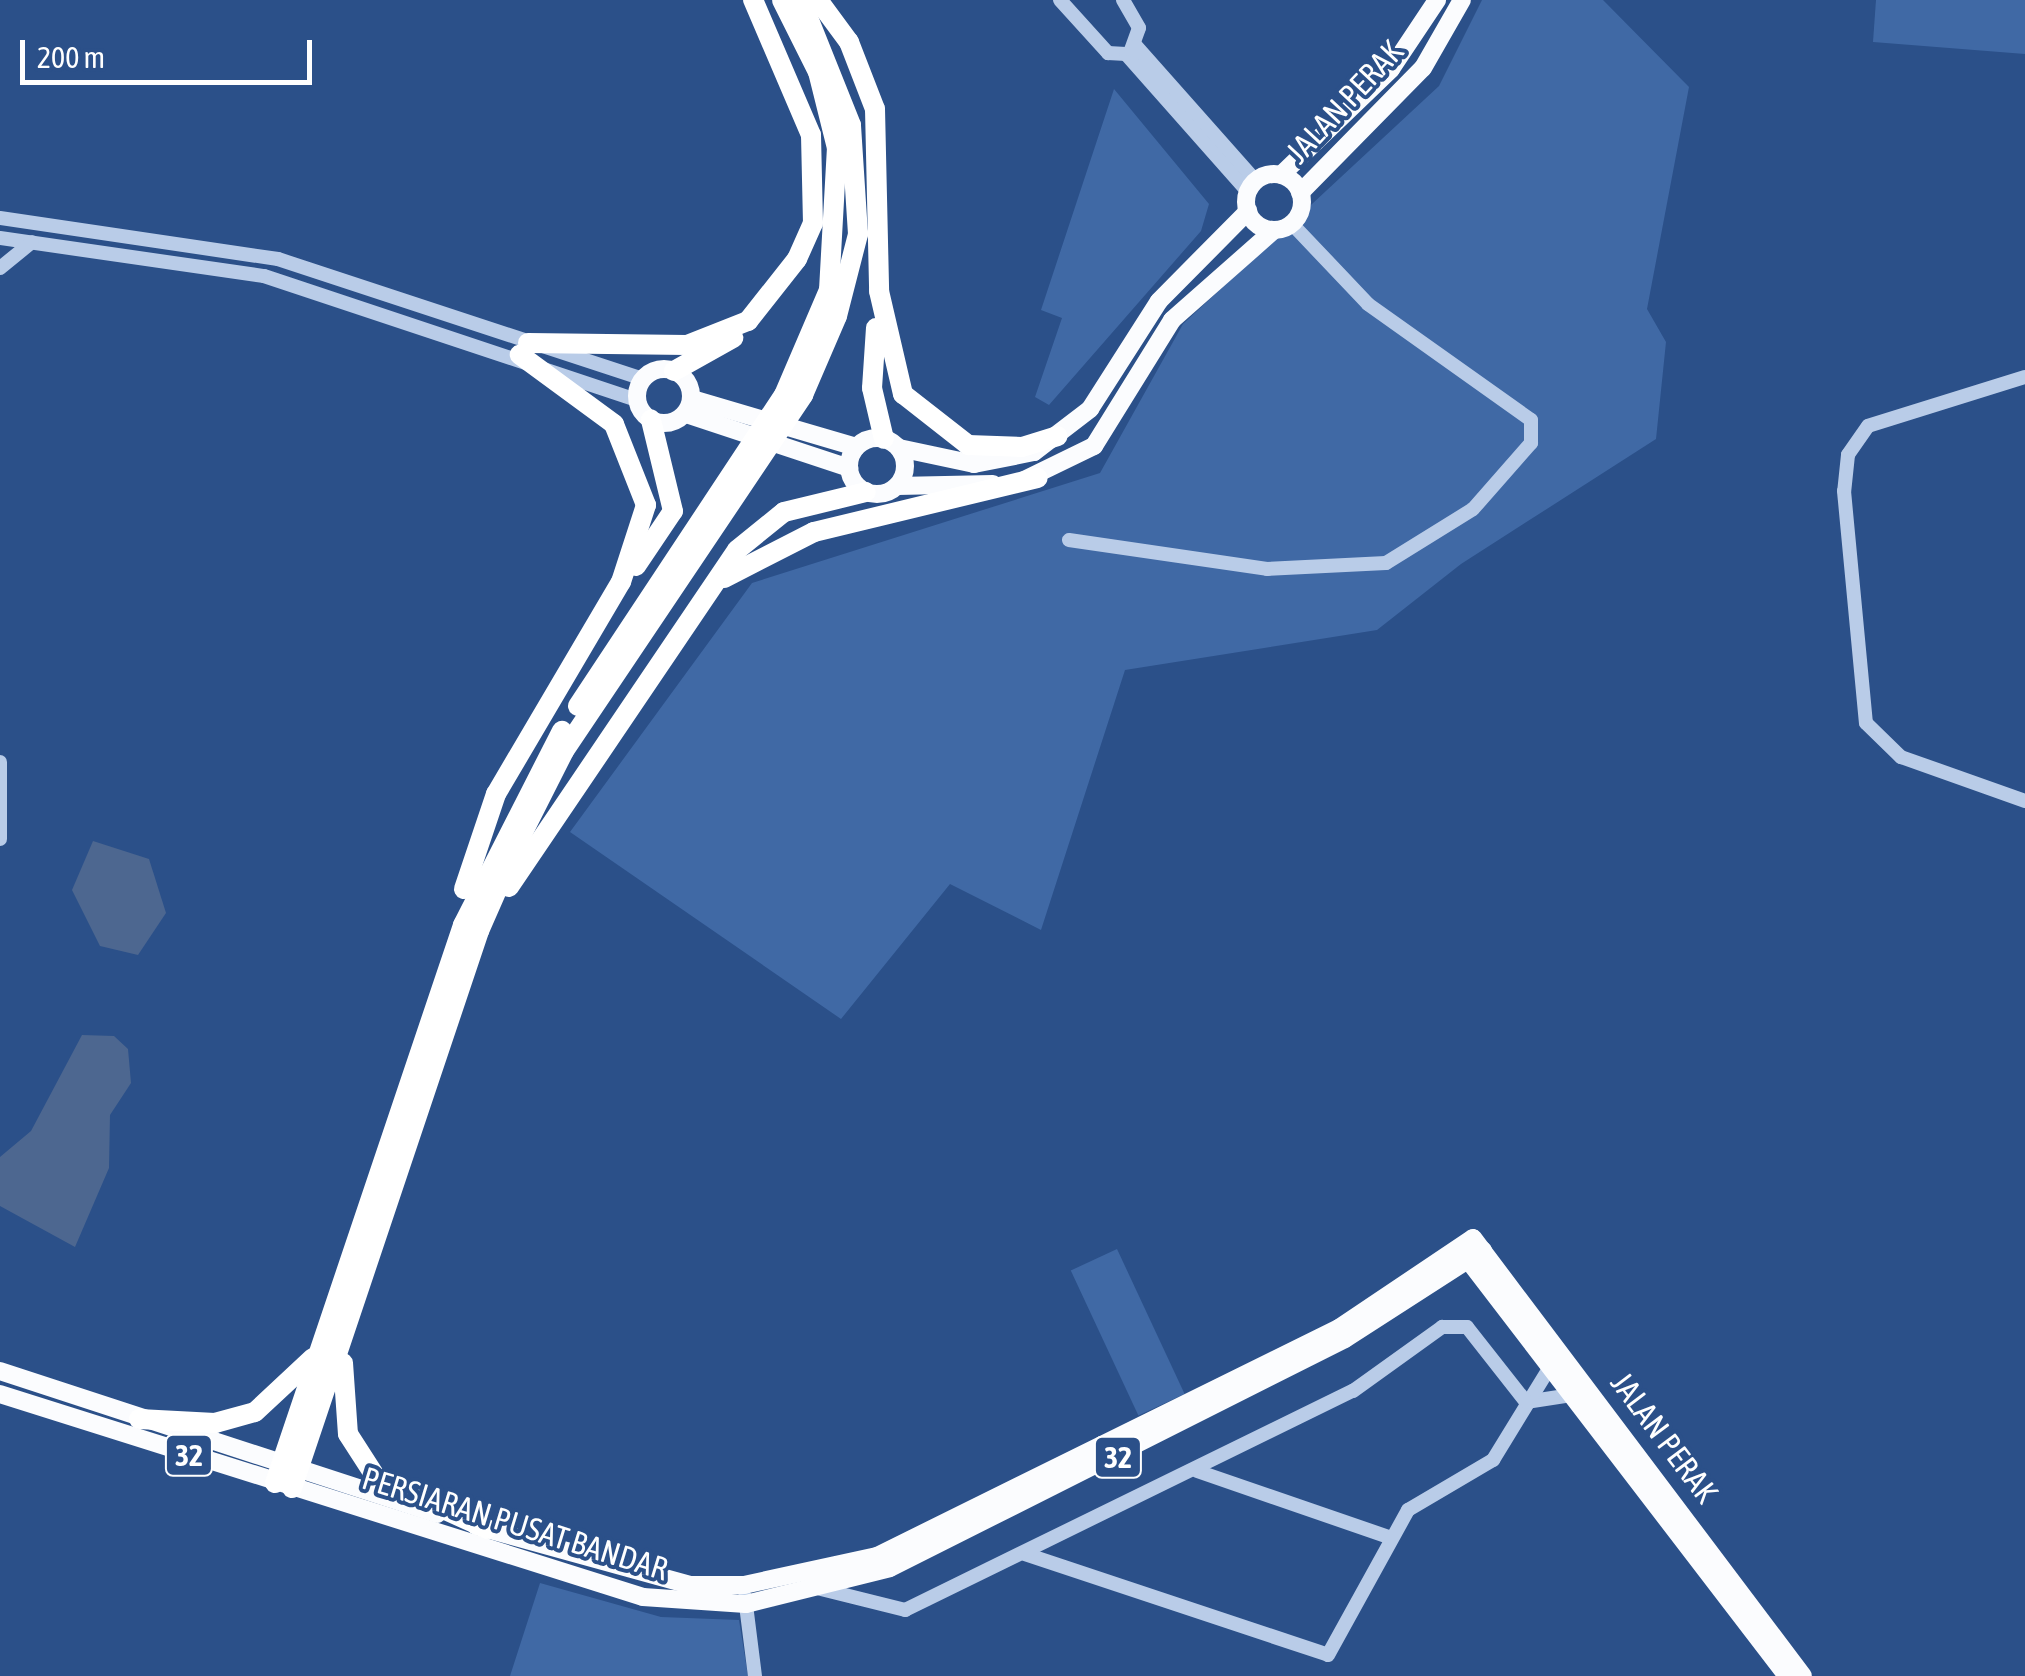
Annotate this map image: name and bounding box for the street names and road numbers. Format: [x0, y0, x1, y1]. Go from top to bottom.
street label: JALAN PERAK [1278, 33, 1412, 171]
street label: JALAN PERAK [1602, 1365, 1726, 1511]
road number: 32 [164, 1430, 214, 1480]
road number: 32 [1093, 1432, 1143, 1482]
street label: PERSIARAN PUSAT BANDAR [357, 1459, 673, 1589]

